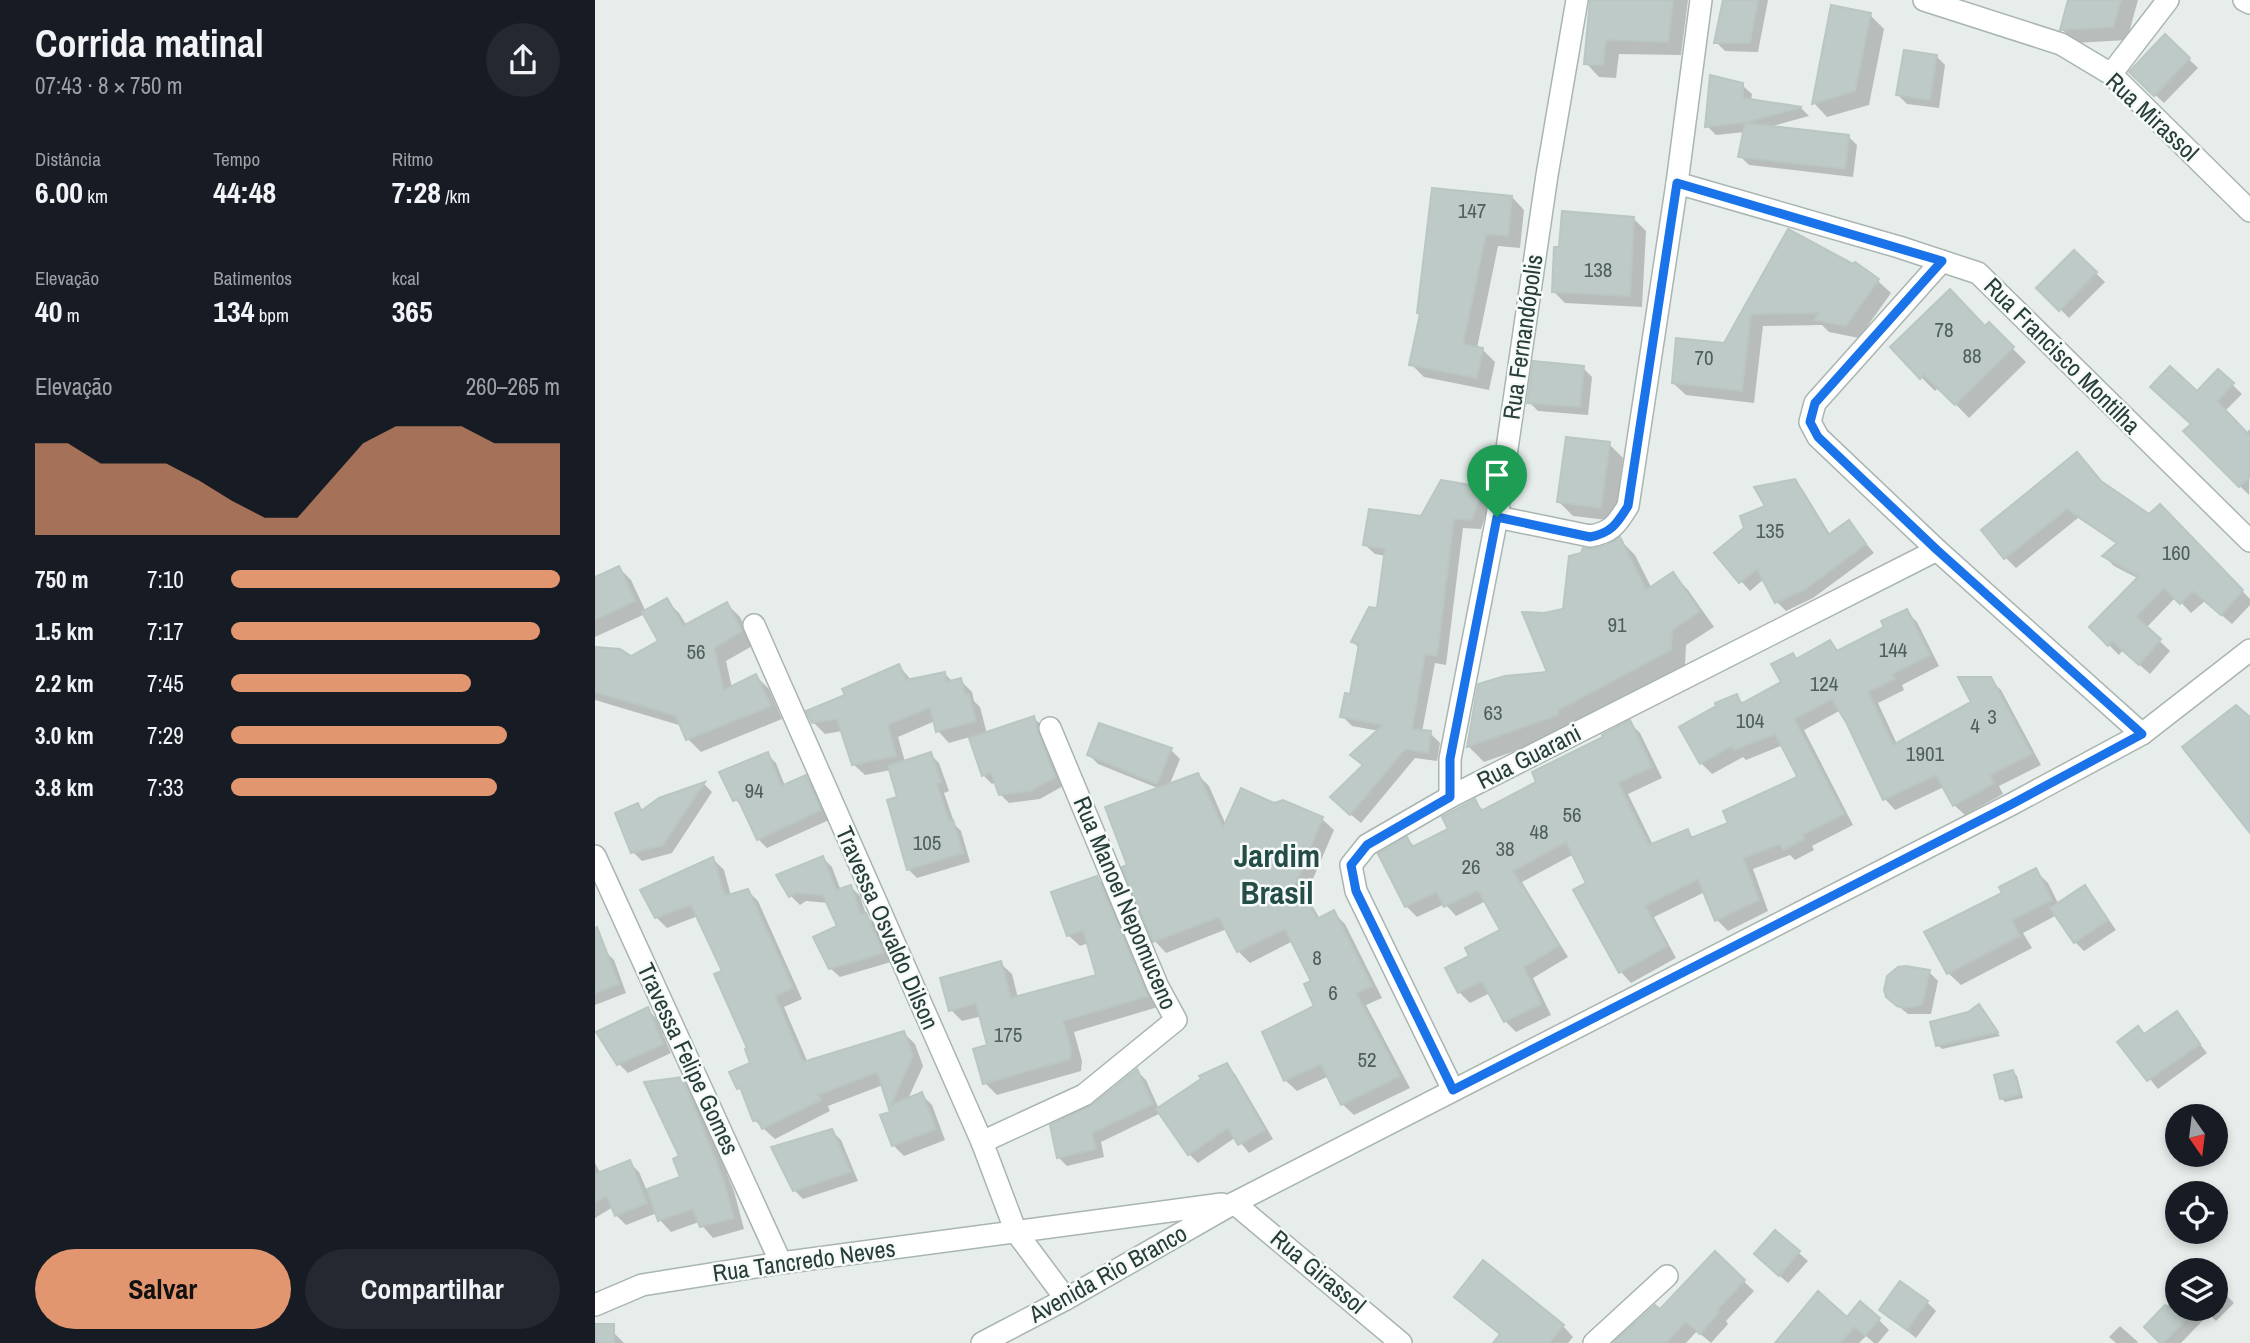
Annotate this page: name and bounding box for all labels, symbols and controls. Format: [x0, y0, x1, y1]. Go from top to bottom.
text: Corrida matinal [35, 18, 264, 69]
button: share [486, 23, 560, 97]
street label: Rua Mirassol [2099, 65, 2206, 167]
text: 07:43 · 8 × 750 m [35, 70, 182, 101]
text: Distância [35, 146, 101, 172]
text: Tempo [213, 146, 260, 172]
text: Ritmo [392, 146, 433, 172]
text: 6.00 [35, 172, 83, 212]
text: 44:48 [213, 172, 276, 212]
text: 7:28 [392, 172, 441, 212]
text: km [83, 183, 108, 209]
text: /km [441, 183, 470, 209]
house number: 147 [1458, 196, 1486, 225]
street label: Rua Fernandópolis [1495, 252, 1549, 421]
house number: 138 [1584, 255, 1612, 284]
text: Elevação [35, 265, 99, 291]
text: Batimentos [213, 265, 292, 291]
text: kcal [392, 265, 419, 291]
street label: Rua Francisco Montilha [1978, 270, 2148, 441]
text: 40 [35, 291, 62, 331]
text: 134 [213, 291, 254, 331]
text: 365 [392, 291, 433, 331]
text: m [62, 302, 80, 328]
text: bpm [254, 302, 289, 328]
house number: 78 [1934, 315, 1954, 344]
house number: 88 [1962, 341, 1982, 370]
house number: 70 [1694, 343, 1714, 372]
text: Elevação [35, 371, 113, 402]
text: 260–265 m [466, 371, 560, 402]
pin [1467, 445, 1527, 517]
icon: arrive [1478, 456, 1516, 494]
house number: 135 [1756, 516, 1784, 545]
house number: 160 [2162, 538, 2190, 567]
text: 750 m [35, 564, 88, 595]
text: 7:10 [147, 564, 184, 595]
house number: 91 [1607, 610, 1627, 639]
text: 1.5 km [35, 616, 94, 647]
text: 7:17 [147, 616, 184, 647]
house number: 144 [1879, 635, 1908, 664]
house number: 56 [686, 637, 706, 666]
text: 2.2 km [35, 668, 94, 699]
text: 7:45 [147, 668, 184, 699]
house number: 124 [1810, 669, 1839, 698]
house number: 63 [1483, 698, 1503, 727]
house number: 3 [1987, 702, 1997, 731]
house number: 104 [1736, 706, 1765, 735]
house number: 4 [1970, 711, 1980, 740]
street label: Rua Guarani [1471, 716, 1586, 796]
text: 3.0 km [35, 720, 94, 751]
text: 7:29 [147, 720, 184, 751]
house number: 1901 [1906, 739, 1945, 768]
text: 3.8 km [35, 772, 94, 803]
text: 7:33 [147, 772, 184, 803]
house number: 94 [744, 776, 764, 805]
street label: Rua Manoel Nepomuceno [1067, 791, 1185, 1014]
house number: 56 [1562, 800, 1582, 829]
house number: 48 [1529, 817, 1549, 846]
street label: Travessa Osvaldo Dilson [829, 821, 947, 1034]
house number: 105 [913, 828, 941, 857]
district label: Jardim Brasil [1234, 834, 1320, 914]
house number: 38 [1495, 834, 1515, 863]
house number: 26 [1461, 852, 1481, 881]
house number: 8 [1312, 943, 1322, 972]
street label: Travessa Felipe Gomes [630, 957, 747, 1160]
house number: 6 [1328, 978, 1338, 1007]
house number: 175 [994, 1020, 1022, 1049]
house number: 52 [1357, 1045, 1377, 1074]
north arrow [2165, 1104, 2228, 1167]
map controls [2165, 1104, 2228, 1321]
button: locate [2165, 1181, 2228, 1244]
street label: Avenida Rio Branco [1022, 1217, 1192, 1330]
street label: Rua Girassol [1264, 1222, 1373, 1320]
street label: Rua Tancredo Neves [711, 1231, 897, 1289]
button: Salvar [35, 1249, 291, 1329]
button: Compartilhar [305, 1249, 560, 1329]
button: layers [2165, 1258, 2228, 1321]

